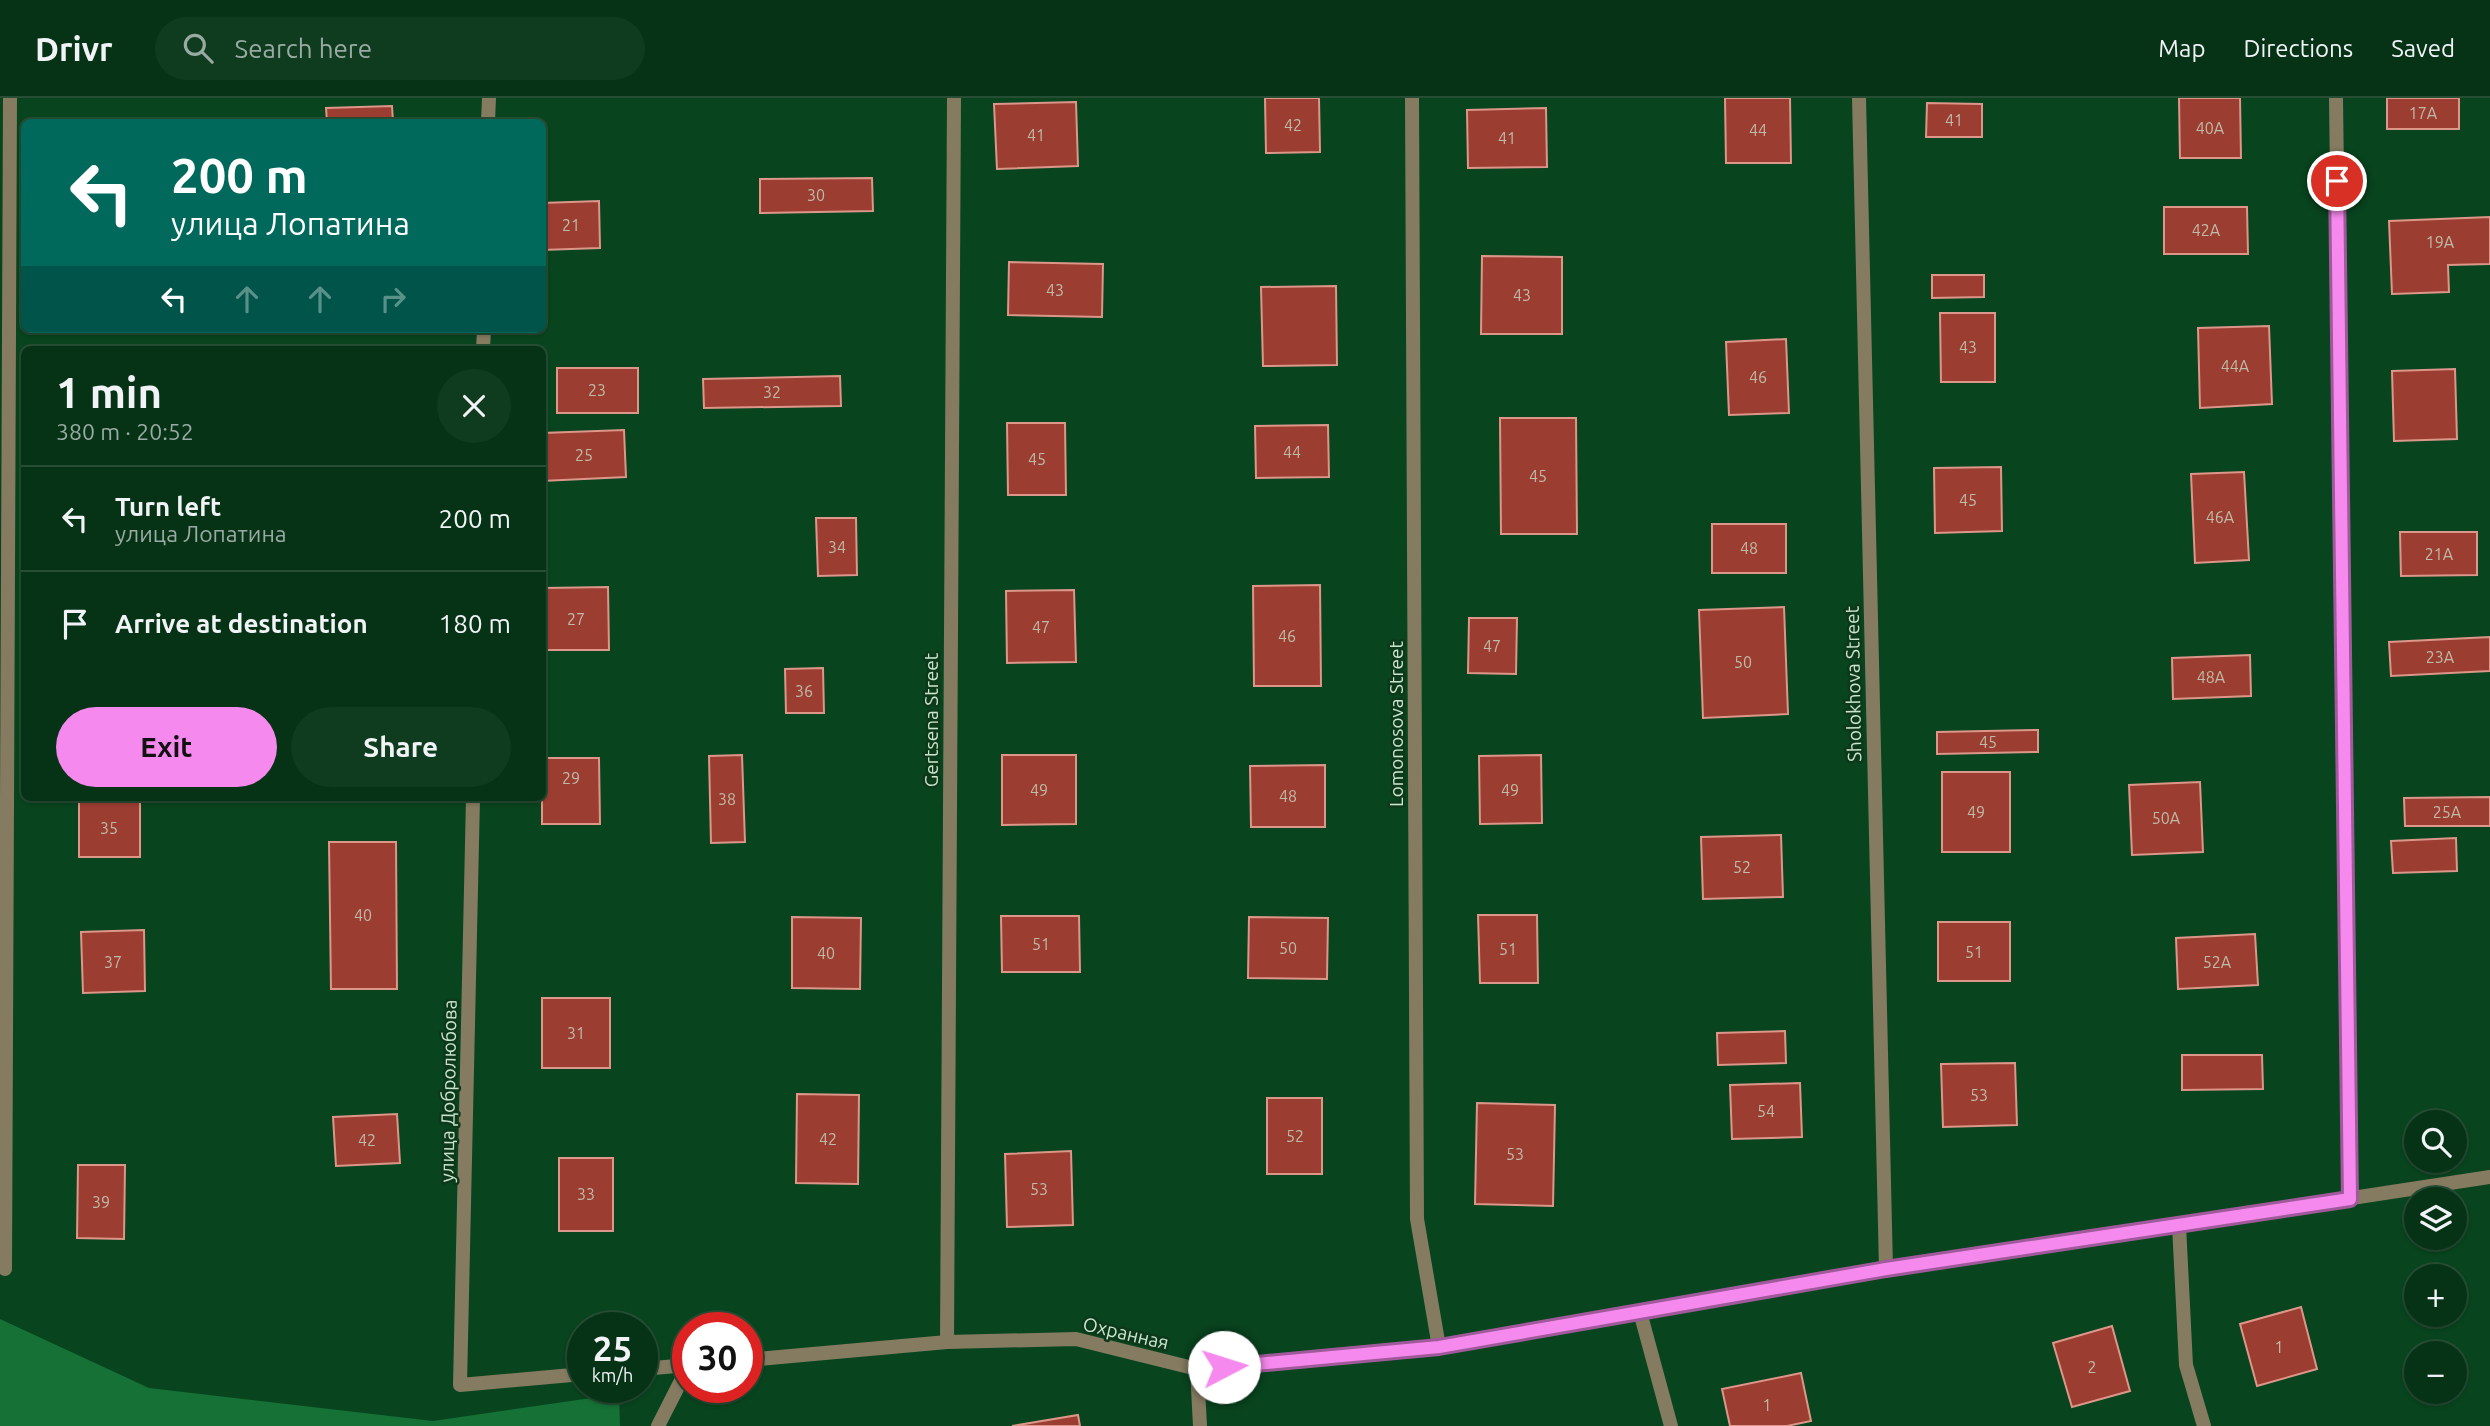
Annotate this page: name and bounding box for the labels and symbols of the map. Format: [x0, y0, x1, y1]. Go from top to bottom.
house number: 17А [2409, 104, 2438, 122]
house number: 41 [1945, 111, 1963, 129]
house number: 42 [1284, 116, 1302, 134]
house number: 40А [2196, 119, 2225, 137]
house number: 44 [1749, 121, 1767, 139]
house number: 41 [1027, 126, 1045, 144]
house number: 41 [1498, 129, 1516, 147]
pin [2307, 151, 2367, 211]
house number: 30 [807, 186, 825, 204]
house number: 21 [562, 216, 580, 234]
house number: 42А [2192, 221, 2221, 239]
house number: 19А [2426, 233, 2455, 251]
house number: 43 [1046, 281, 1064, 299]
house number: 43 [1513, 286, 1531, 304]
house number: 43 [1959, 338, 1977, 356]
house number: 44А [2221, 357, 2250, 375]
house number: 46 [1749, 368, 1767, 386]
house number: 23 [588, 381, 606, 399]
house number: 32 [763, 383, 781, 401]
house number: 44 [1283, 443, 1301, 461]
house number: 25 [575, 446, 593, 464]
house number: 45 [1028, 450, 1046, 468]
house number: 45 [1529, 467, 1547, 485]
house number: 45 [1959, 491, 1977, 509]
house number: 46А [2206, 508, 2235, 526]
house number: 34 [828, 538, 846, 556]
house number: 48 [1740, 539, 1758, 557]
house number: 21А [2425, 545, 2454, 563]
street label: Sholokhova Street [1841, 605, 1865, 762]
house number: 27 [567, 610, 585, 628]
house number: 47 [1032, 618, 1050, 636]
house number: 46 [1278, 627, 1296, 645]
house number: 47 [1483, 637, 1501, 655]
street label: Lomonosova Street [1385, 640, 1407, 807]
house number: 23А [2426, 648, 2455, 666]
street label: Gertsena Street [920, 652, 942, 787]
house number: 50 [1734, 653, 1752, 671]
house number: 48А [2197, 668, 2226, 686]
house number: 36 [795, 682, 813, 700]
house number: 45 [1979, 733, 1997, 751]
house number: 29 [562, 769, 580, 787]
house number: 49 [1030, 781, 1048, 799]
house number: 49 [1501, 781, 1519, 799]
house number: 48 [1279, 787, 1297, 805]
house number: 38 [718, 790, 736, 808]
house number: 49 [1967, 803, 1985, 821]
house number: 25А [2433, 803, 2462, 821]
house number: 50А [2152, 809, 2181, 827]
house number: 35 [100, 819, 118, 837]
house number: 52 [1733, 858, 1751, 876]
house number: 40 [354, 906, 372, 924]
house number: 51 [1032, 935, 1050, 953]
house number: 50 [1279, 939, 1297, 957]
house number: 51 [1499, 940, 1517, 958]
house number: 51 [1965, 943, 1983, 961]
house number: 40 [817, 944, 835, 962]
house number: 37 [104, 953, 122, 971]
house number: 52А [2203, 953, 2232, 971]
street label: улица Добролюбова [435, 999, 461, 1183]
house number: 31 [567, 1024, 585, 1042]
house number: 53 [1970, 1086, 1988, 1104]
house number: 54 [1757, 1102, 1775, 1120]
house number: 52 [1286, 1127, 1304, 1145]
house number: 42 [819, 1130, 837, 1148]
house number: 42 [358, 1131, 376, 1149]
house number: 53 [1506, 1145, 1524, 1163]
house number: 53 [1030, 1180, 1048, 1198]
house number: 33 [577, 1185, 595, 1203]
house number: 39 [92, 1193, 110, 1211]
speed limit sign: 30 [672, 1312, 763, 1403]
street label: Охранная [1081, 1312, 1171, 1354]
position arrow [1187, 1330, 1261, 1404]
house number: 1 [2274, 1338, 2284, 1356]
house number: 2 [2087, 1358, 2097, 1376]
house number: 1 [1762, 1396, 1772, 1414]

